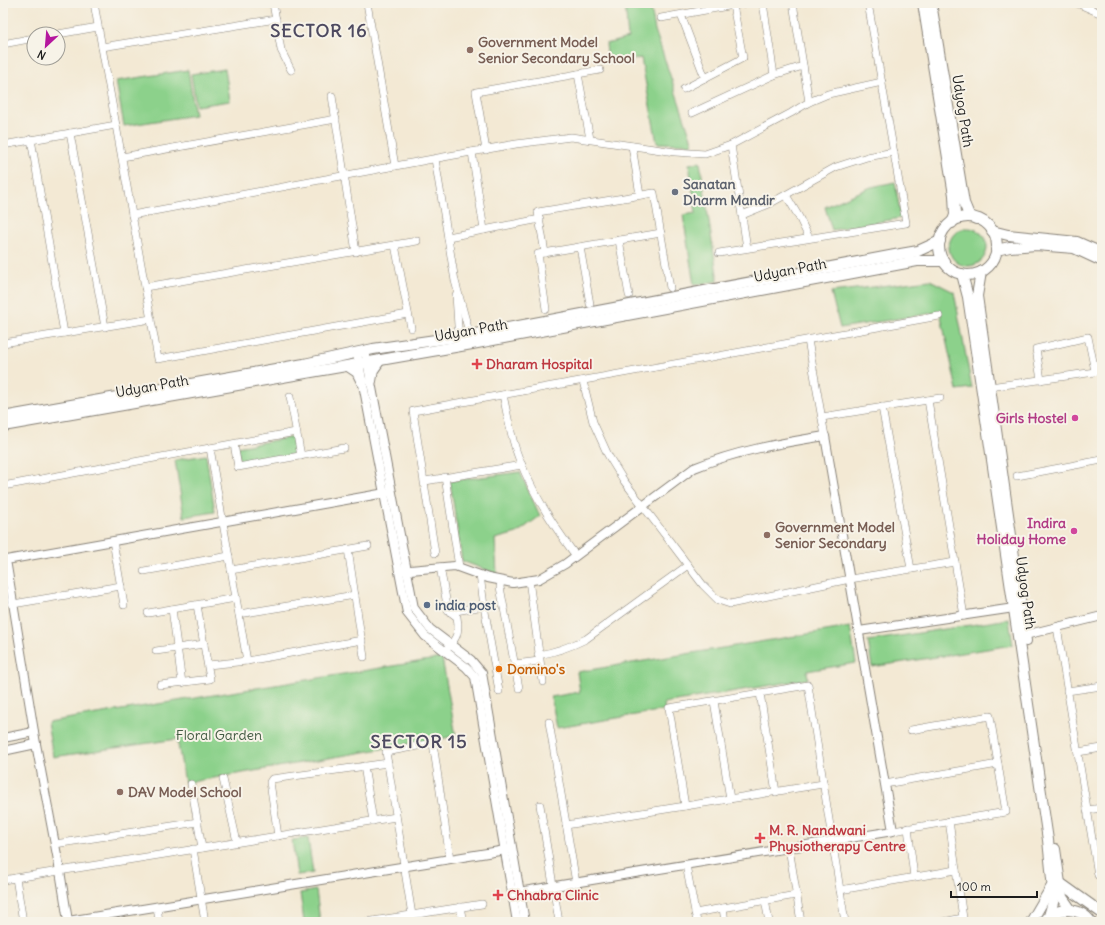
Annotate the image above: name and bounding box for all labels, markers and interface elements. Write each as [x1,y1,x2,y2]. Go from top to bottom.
district label: SECTOR 16 [270,19,368,42]
north arrow [26,26,66,66]
place label: Government Model Senior Secondary School [478,33,635,67]
marker: Government Model Senior Secondary School [465,45,475,55]
text: N [35,47,48,63]
street label: Udyog Path [948,73,978,149]
place label: Sanatan Dharm Mandir [683,175,775,209]
marker: Sanatan Dharm Mandir [670,187,680,197]
street label: Udyan Path [752,254,828,286]
street label: Udyan Path [433,315,509,345]
place label: Dharam Hospital [486,355,592,373]
marker: Dharam Hospital [471,358,483,370]
street label: Udyan Path [114,371,190,401]
place label: Girls Hostel [996,409,1067,427]
marker: Girls Hostel [1070,413,1080,423]
place label: Indira Holiday Home [977,514,1066,548]
place label: Government Model Senior Secondary [775,518,895,552]
marker: Indira Holiday Home [1069,526,1079,536]
marker: Government Model Senior Secondary [762,530,772,540]
street label: Udyog Path [1012,555,1040,631]
place label: india post [435,596,496,614]
marker: india post [422,600,432,610]
place label: Domino's [507,660,566,678]
marker: Domino's [494,664,504,674]
park label: Floral Garden [176,726,262,744]
district label: SECTOR 15 [370,730,468,753]
place label: DAV Model School [128,783,242,801]
marker: DAV Model School [115,787,125,797]
place label: M. R. Nandwani Physiotherapy Centre [769,821,906,855]
marker: M. R. Nandwani Physiotherapy Centre [754,832,766,844]
scale bar [951,873,1037,899]
text: 100 m [957,879,991,894]
place label: Chhabra Clinic [507,886,599,904]
marker: Chhabra Clinic [492,889,504,901]

